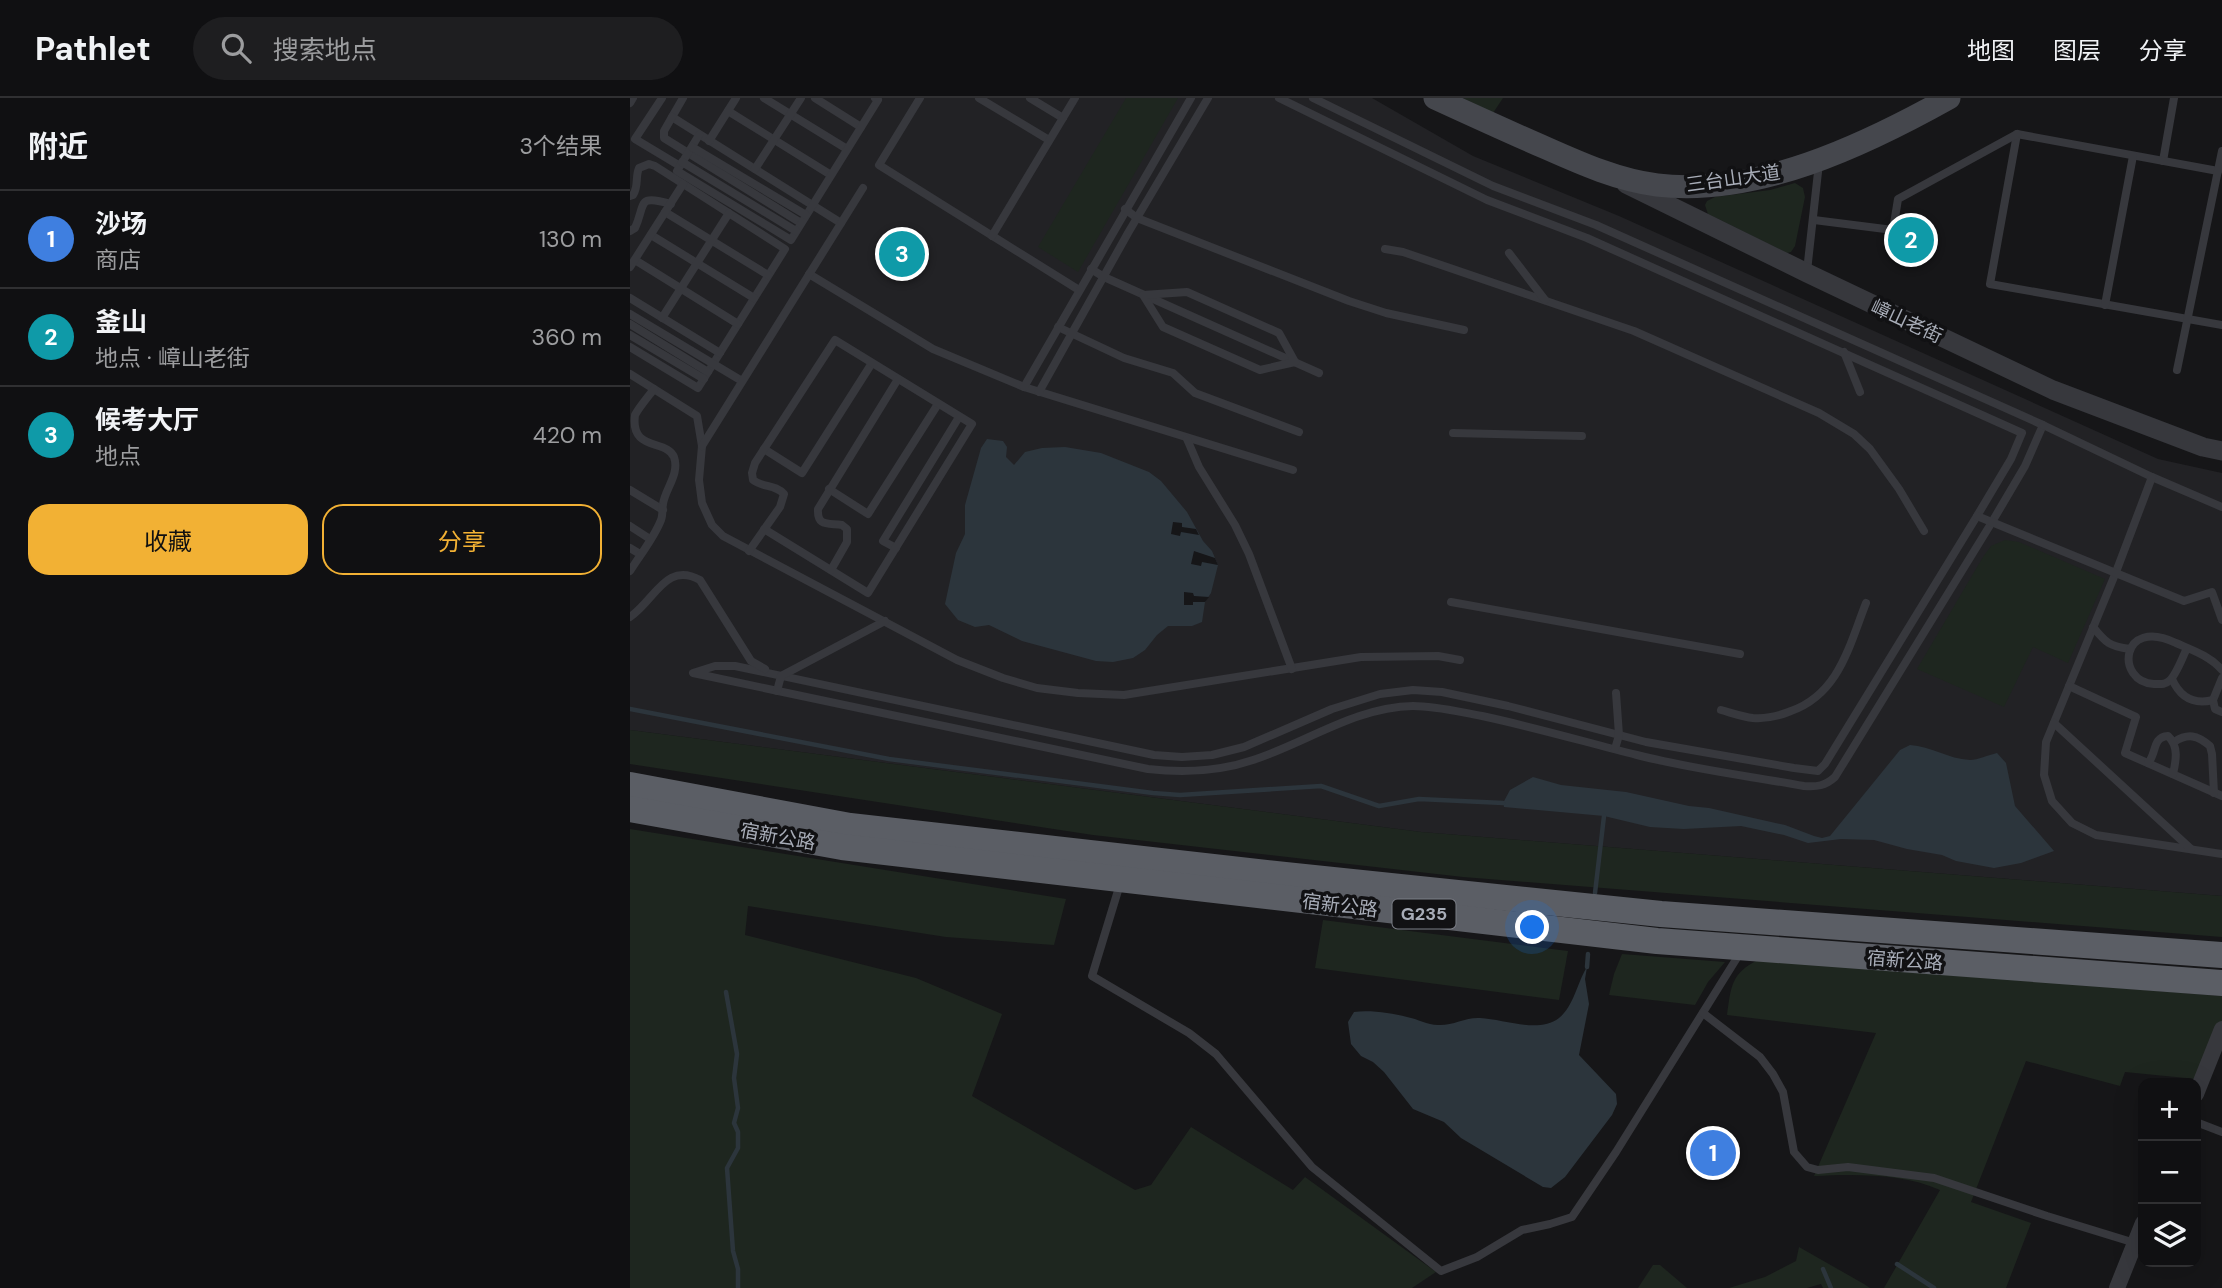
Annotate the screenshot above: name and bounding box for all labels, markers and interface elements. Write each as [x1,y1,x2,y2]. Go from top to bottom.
search box [193,17,683,80]
text: Pathlet [35,27,151,70]
icon: search [217,29,255,67]
text: 搜索地点 [273,33,377,67]
text: 地图 [1967,35,2015,66]
text: 图层 [2053,35,2101,66]
text: 分享 [2139,35,2187,66]
text: 附近 [28,127,88,166]
text: 3个结果 [519,131,602,161]
street label: 三台山大道 [1684,160,1782,197]
text: 沙场 [95,207,147,241]
pin: 2 [1888,214,1934,266]
text: 1 [47,224,55,254]
text: 130 m [539,224,602,254]
pin: 3 [879,228,925,280]
text: 商店 [95,245,141,275]
street label: 嶂山老街 [1867,294,1947,349]
text: 釜山 [95,305,147,339]
text: 2 [44,322,58,352]
text: 360 m [532,322,602,352]
text: 地点 · 嶂山老街 [95,343,250,373]
text: 候考大厅 [95,403,199,437]
text: 3 [44,420,58,450]
text: 420 m [533,420,602,450]
text: 地点 [95,441,141,471]
button: 收藏 [28,504,308,575]
button: 分享 [322,504,602,575]
street label: 宿新公路 [738,818,818,855]
street label: 宿新公路 [1301,888,1379,923]
road number: G235 [1392,900,1456,928]
your location [1515,910,1549,944]
street label: 宿新公路 [1866,945,1944,976]
map controls [2138,1078,2201,1267]
button: + [2138,1078,2201,1141]
pin: 1 [1690,1127,1736,1179]
button: − [2138,1141,2201,1204]
button: layers [2138,1204,2201,1267]

